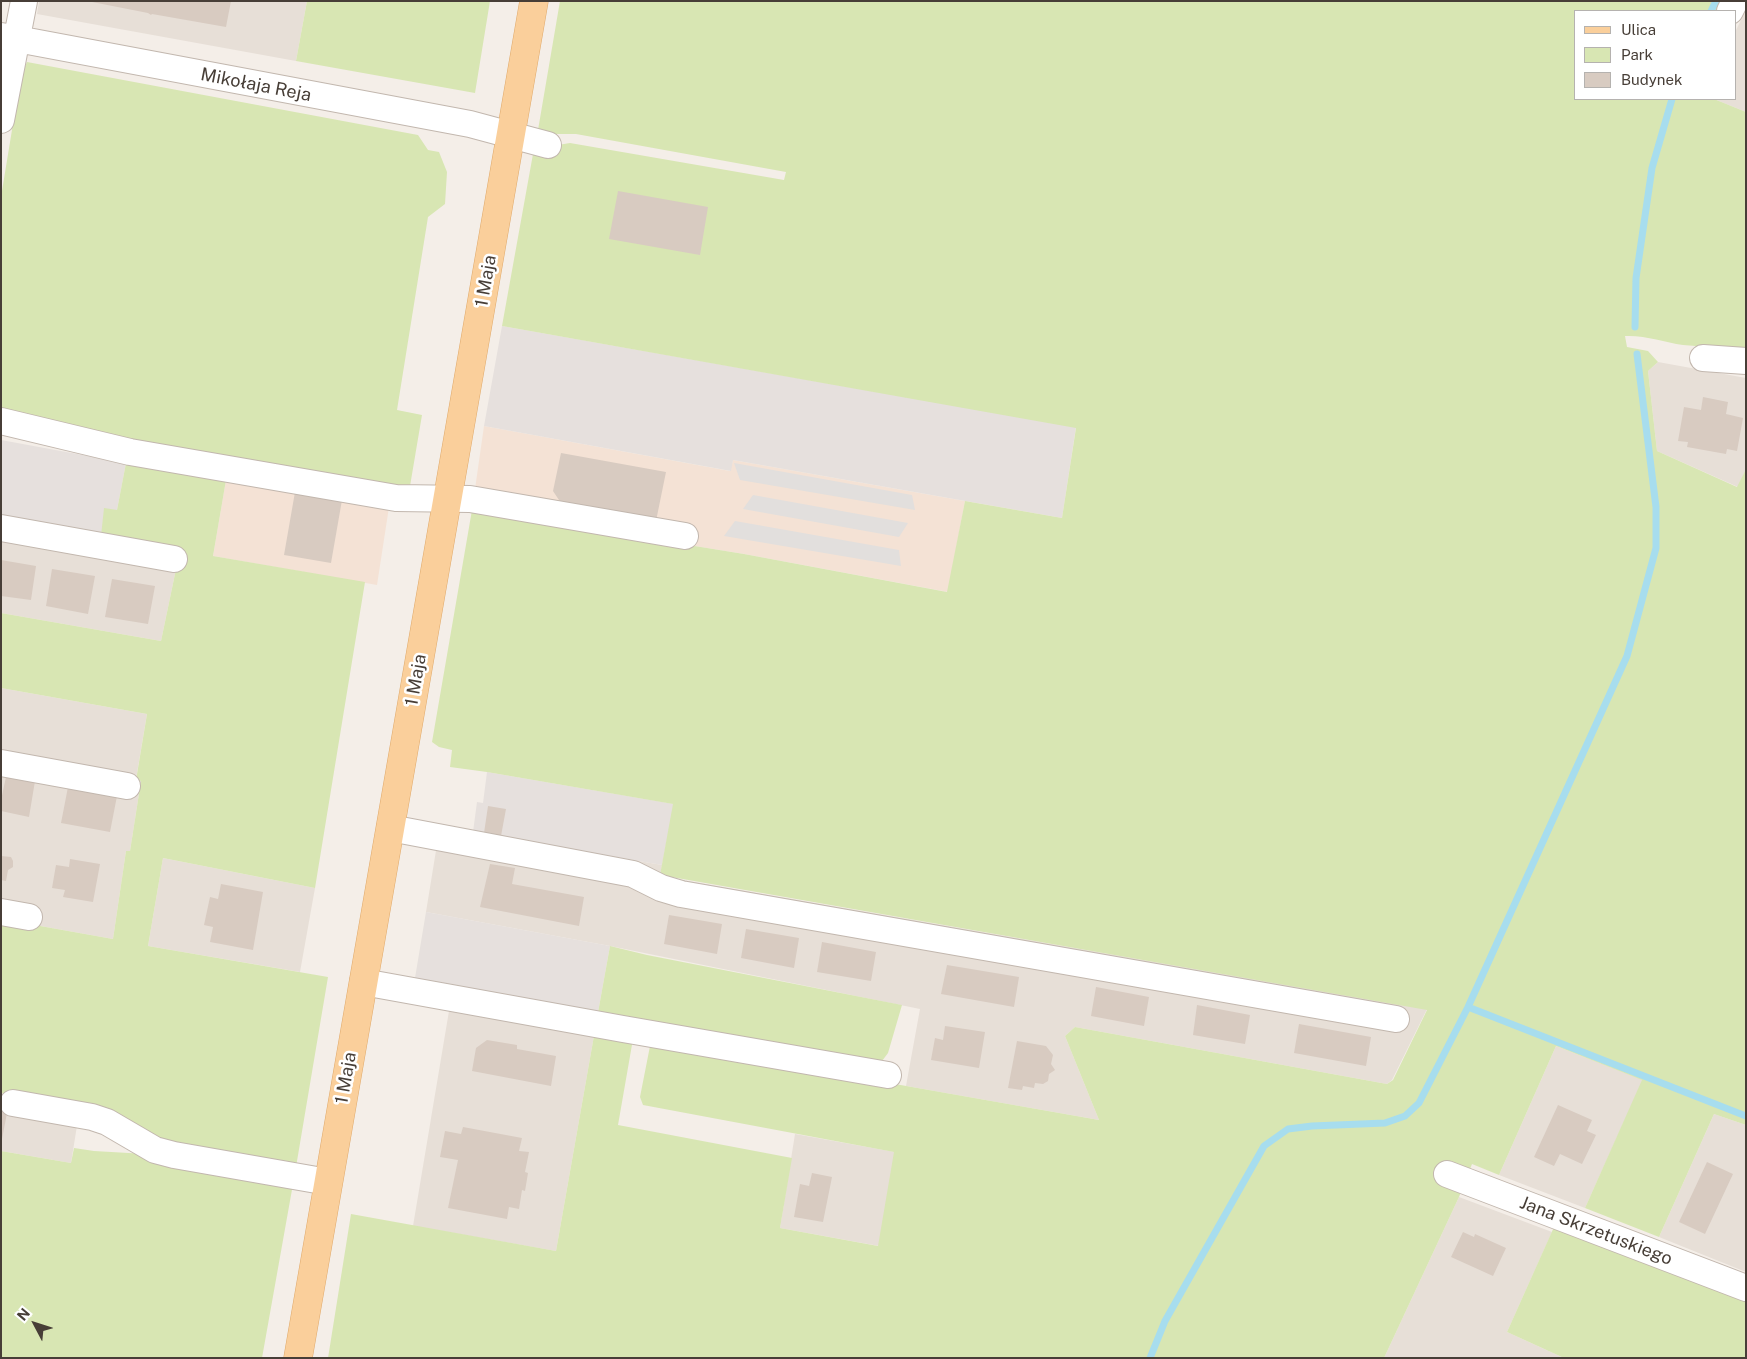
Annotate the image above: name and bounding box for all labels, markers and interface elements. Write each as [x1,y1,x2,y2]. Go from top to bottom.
legend [1574,10,1737,100]
text: Ulica [1621,21,1656,38]
text: Park [1621,46,1653,63]
street label: Mikołaja Reja [199,64,313,106]
text: Budynek [1621,71,1682,88]
street label: 1 Maja [471,253,501,309]
street label: 1 Maja [401,652,431,708]
street label: 1 Maja [331,1050,361,1106]
street label: Jana Skrzetuskiego [1517,1192,1675,1270]
north arrow [10,1299,60,1349]
text: N [14,1305,33,1324]

